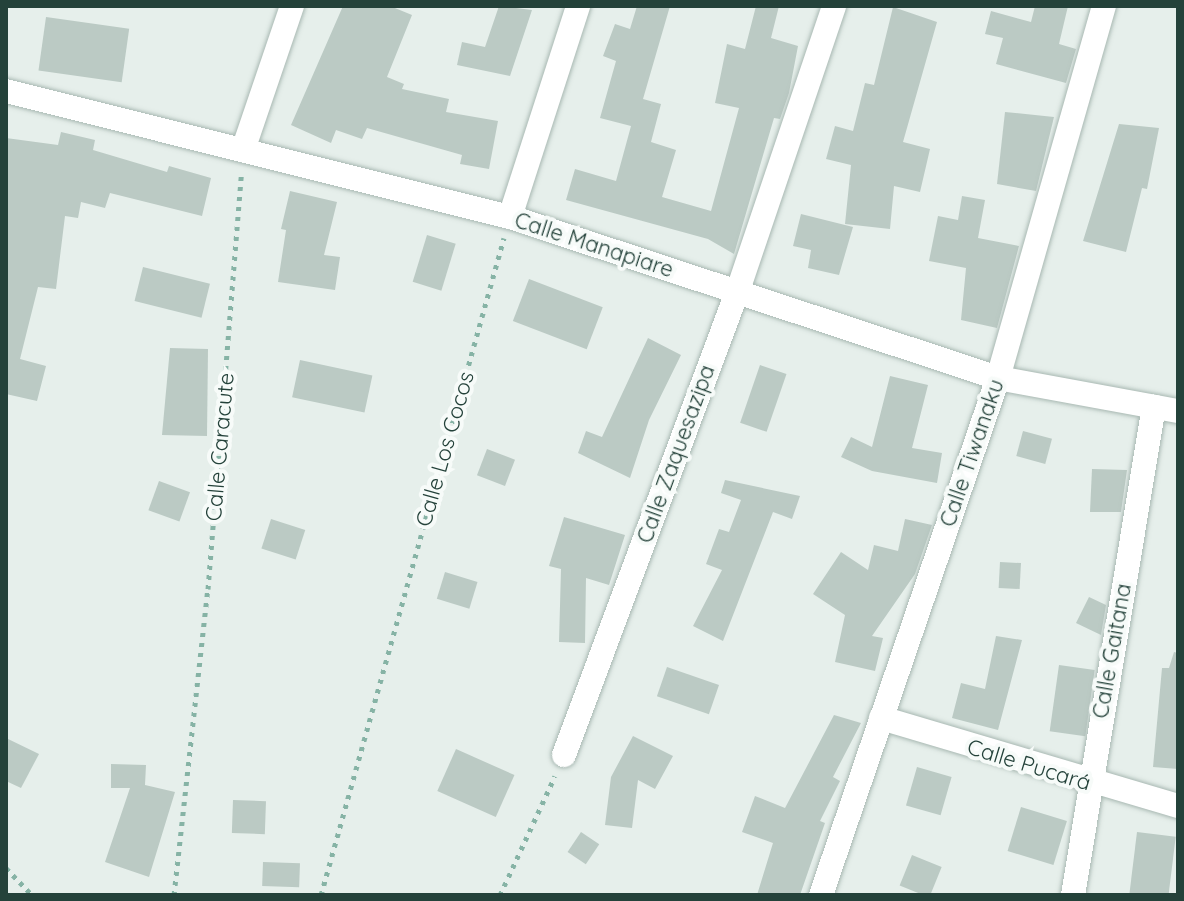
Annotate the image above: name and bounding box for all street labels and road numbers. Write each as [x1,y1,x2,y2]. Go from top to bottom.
street label: Calle Manapiare [511,207,677,283]
street label: Calle Zaquesazipa [632,361,720,547]
street label: Calle Los Cocos [410,368,480,530]
street label: Calle Caracute [200,372,240,522]
street label: Calle Tiwanaku [934,376,1010,530]
street label: Calle Gaitana [1087,581,1137,721]
street label: Calle Pucará [964,734,1094,796]

